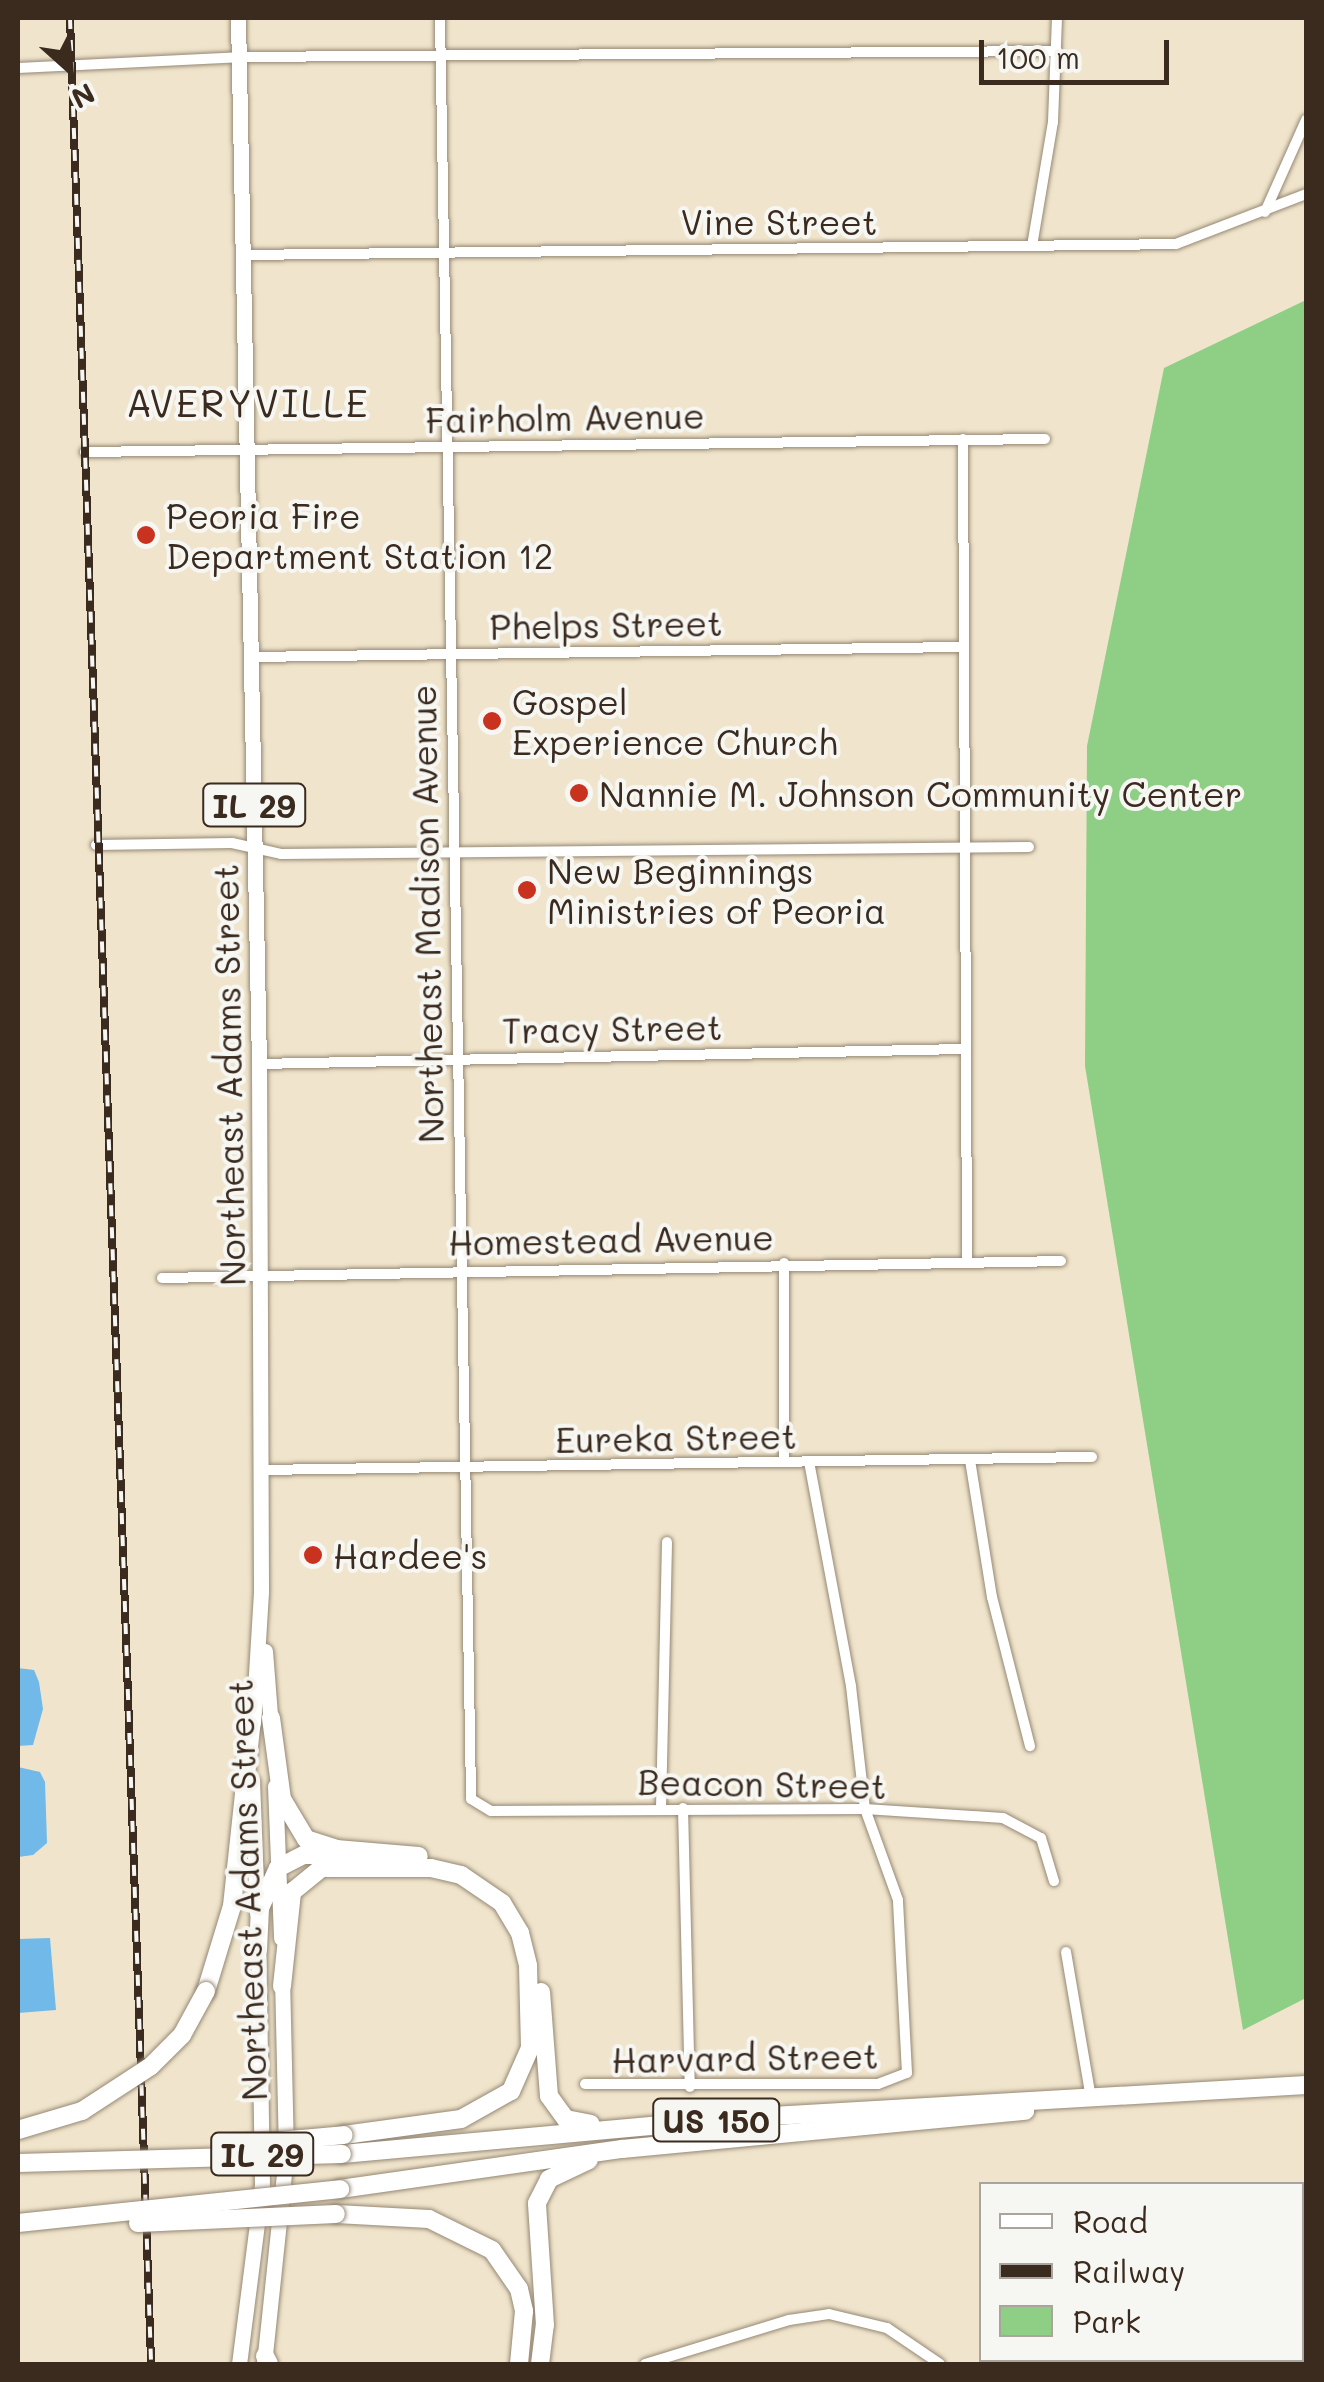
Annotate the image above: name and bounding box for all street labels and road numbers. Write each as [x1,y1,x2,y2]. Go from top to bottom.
street label: Vine Street [681,200,877,242]
street label: Fairholm Avenue [425,394,705,440]
street label: Phelps Street [489,601,723,647]
street label: Northeast Madison Avenue [401,684,451,1144]
road number: IL 29 [202,778,306,832]
street label: Northeast Adams Street [203,864,253,1286]
street label: Tracy Street [501,1005,723,1051]
street label: Homestead Avenue [448,1215,774,1263]
street label: Eureka Street [555,1414,797,1460]
street label: Northeast Adams Street [218,1678,274,2102]
street label: Beacon Street [637,1760,887,1806]
street label: Harvard Street [611,2034,879,2080]
road number: US 150 [651,2093,781,2147]
road number: IL 29 [210,2127,314,2181]

